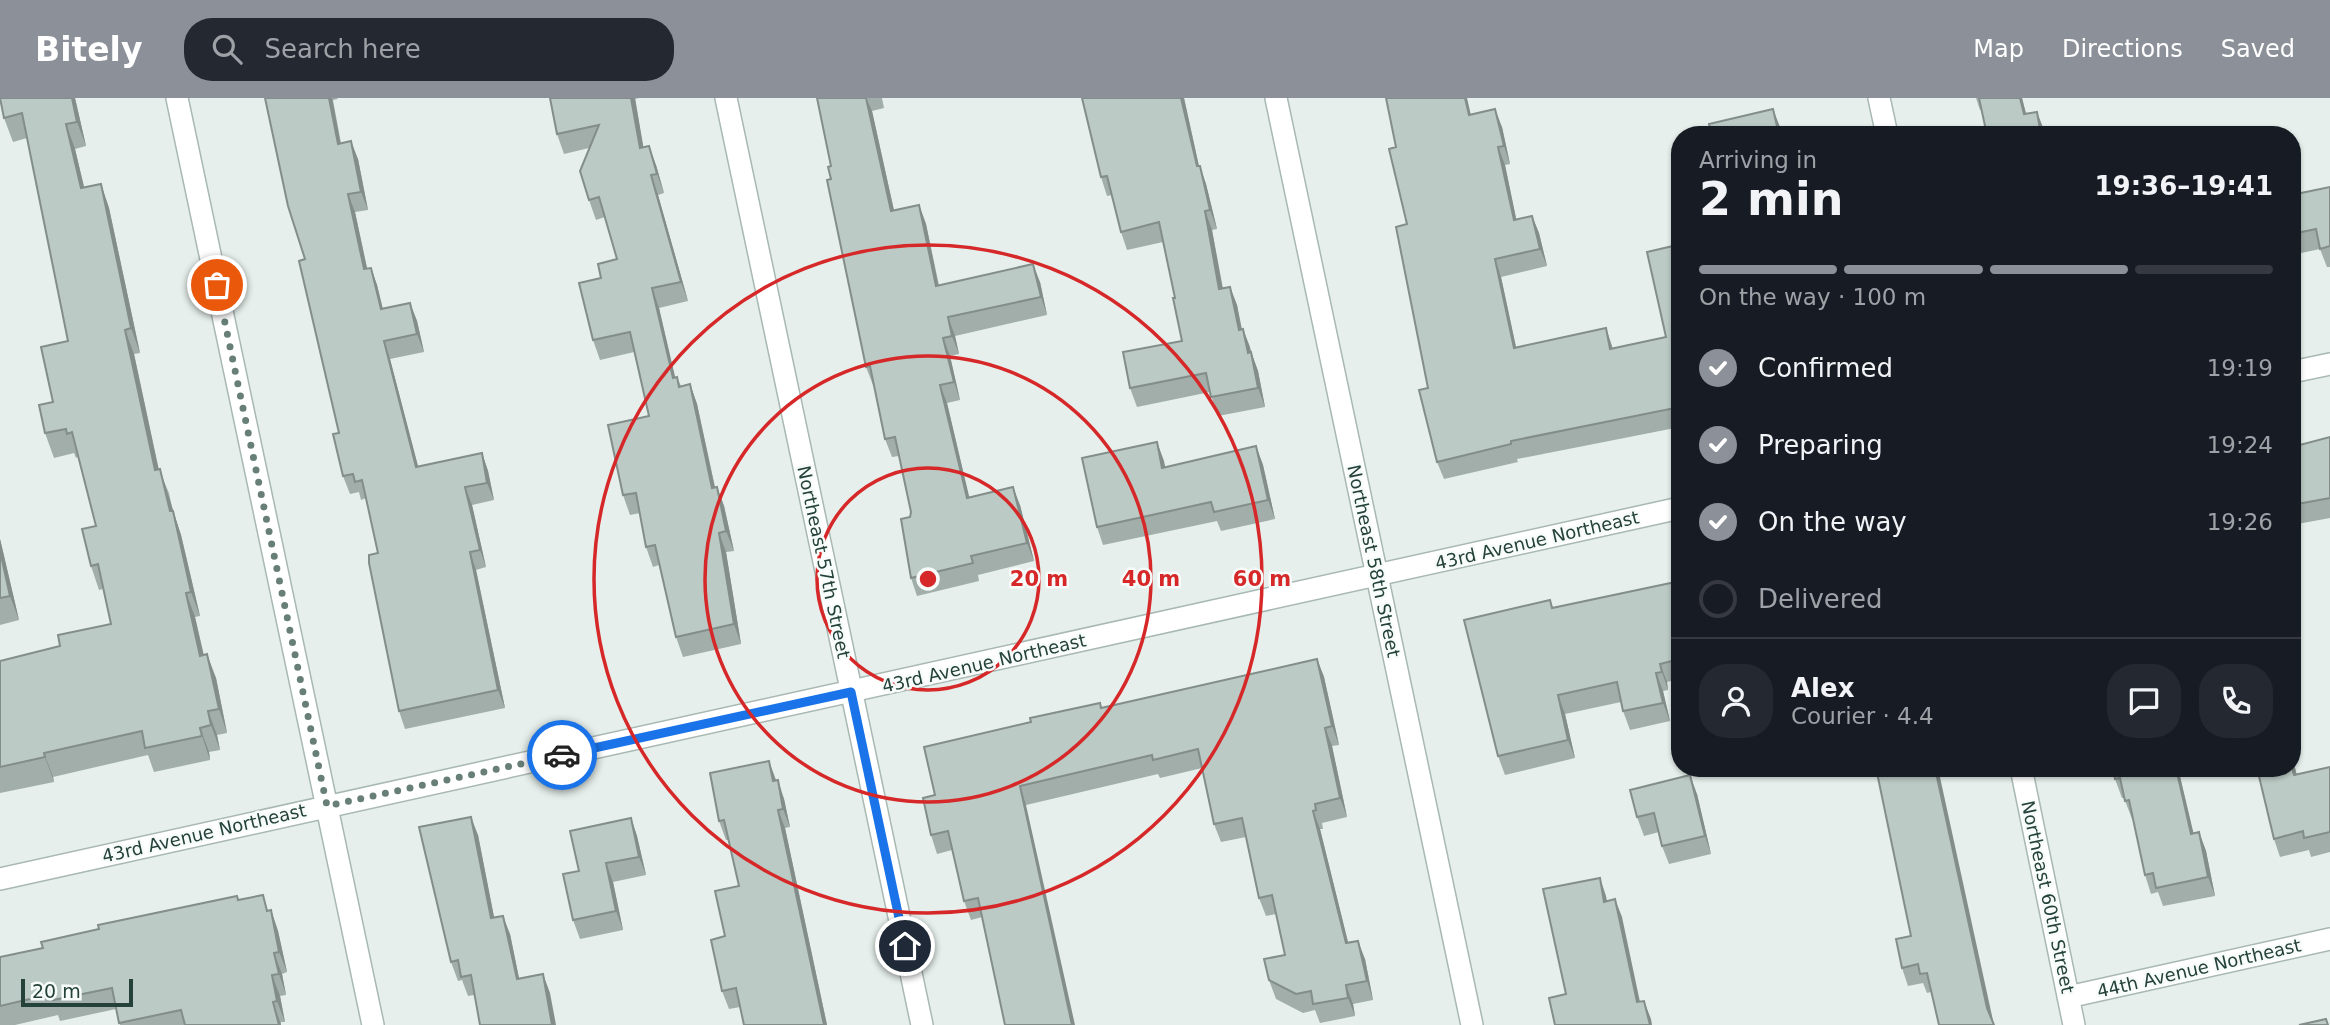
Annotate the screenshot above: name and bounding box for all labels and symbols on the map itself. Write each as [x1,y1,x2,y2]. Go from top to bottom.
pin [187,255,247,315]
street label: Northeast 58th Street [1343,463,1405,659]
street label: Northeast 57th Street [793,464,855,660]
street label: 43rd Avenue Northeast [1433,506,1641,574]
centre of rings [916,567,940,591]
text: 20 m [1010,567,1068,591]
text: 40 m [1122,567,1180,591]
text: 60 m [1233,567,1291,591]
street label: 43rd Avenue Northeast [880,629,1088,697]
courier [527,720,597,790]
street label: 43rd Avenue Northeast [100,799,308,867]
street label: Northeast 60th Street [2017,799,2079,995]
pin [875,916,935,976]
street label: 44th Avenue Northeast [2095,934,2303,1002]
scale bar [21,976,133,1008]

